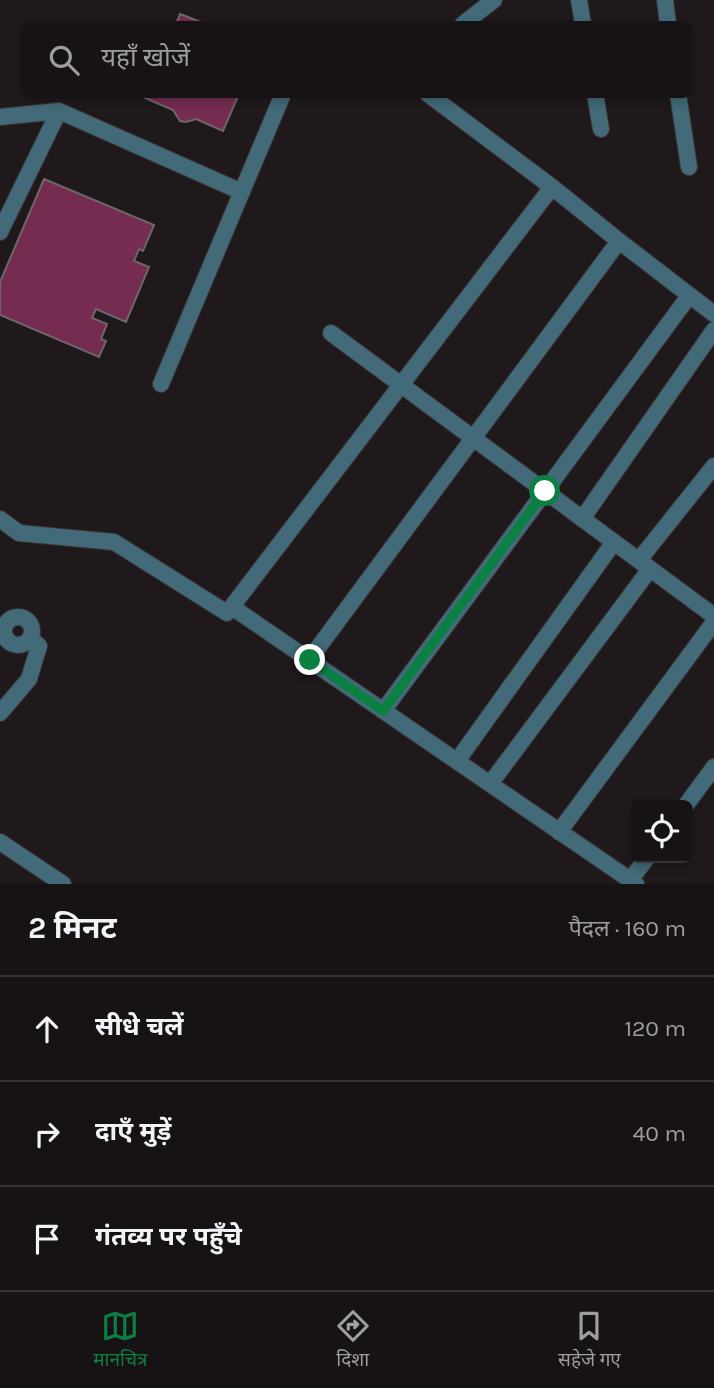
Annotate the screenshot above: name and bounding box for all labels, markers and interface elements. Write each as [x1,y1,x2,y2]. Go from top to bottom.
search box [21,21,693,98]
icon: search [45,41,83,79]
text: यहाँ खोजें [101,42,190,73]
route start [529,475,560,506]
route end [294,644,325,675]
map controls [630,800,693,863]
button: locate [630,800,693,863]
text: 2 मिनट [28,910,117,946]
text: पैदल · 160 m [569,915,686,942]
icon: ahead [28,1010,66,1048]
text: सीधे चलें [95,1011,184,1042]
text: 120 m [624,1015,686,1042]
icon: right [28,1115,66,1153]
text: दाएँ मुड़ें [95,1116,171,1147]
text: 40 m [633,1120,686,1147]
icon: arrive [28,1220,66,1258]
text: गंतव्य पर पहुँचे [95,1221,242,1252]
tab: मानचित्र [93,1307,147,1374]
tab: दिशा [334,1307,372,1374]
tab: सहेजे गए [558,1307,621,1374]

